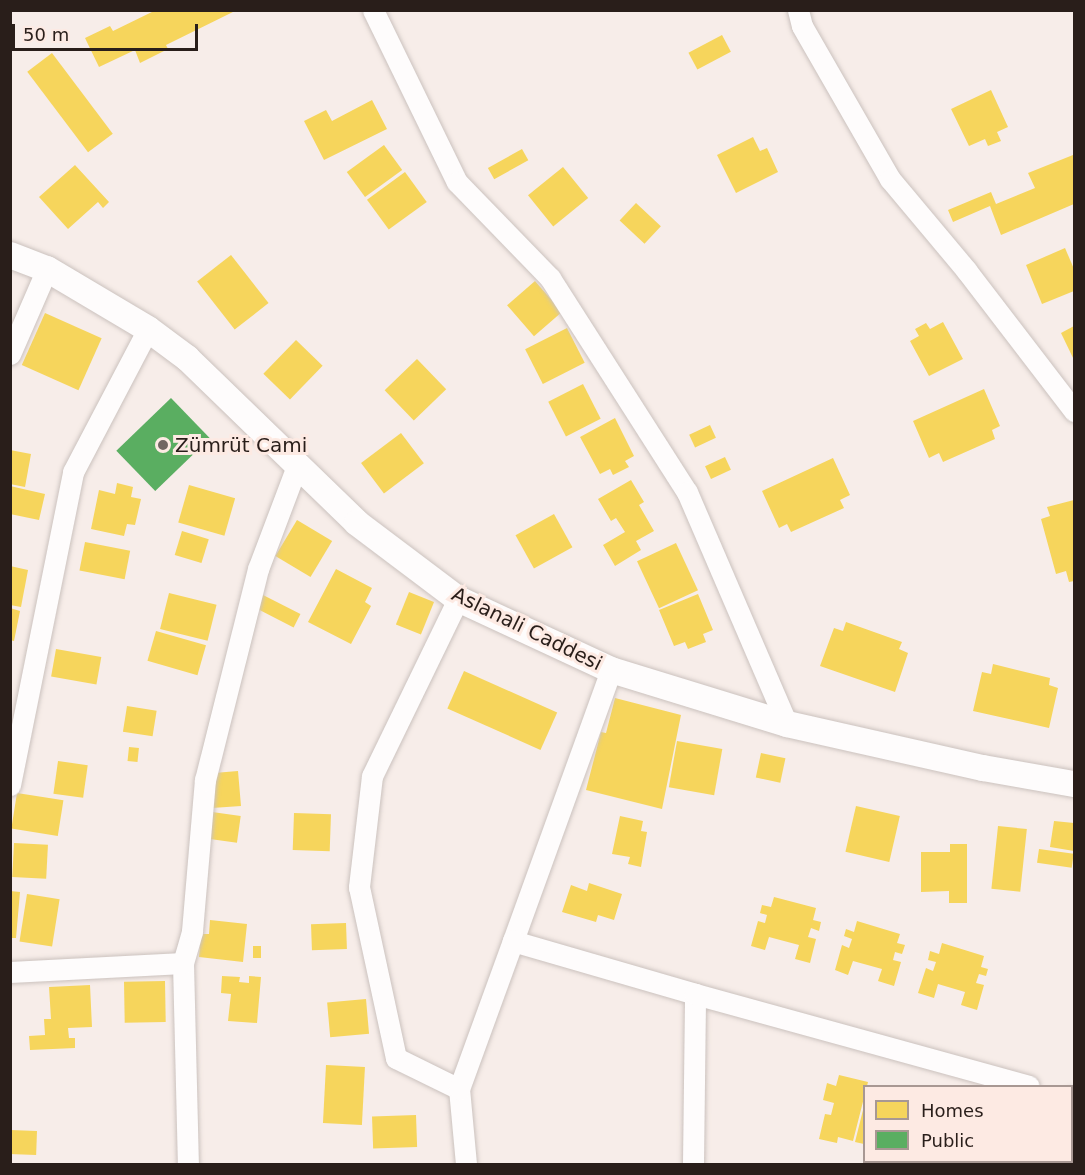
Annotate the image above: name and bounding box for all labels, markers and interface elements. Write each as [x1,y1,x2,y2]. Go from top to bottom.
scale bar [15,12,201,50]
text: 50 m [23,24,69,45]
place label: Zümrüt Cami [175,433,307,457]
marker: Zümrüt Cami [156,438,170,452]
street label: Aslanali Caddesi [448,582,606,676]
legend [863,1085,1073,1163]
text: Homes [921,1100,984,1121]
text: Public [921,1130,974,1151]

